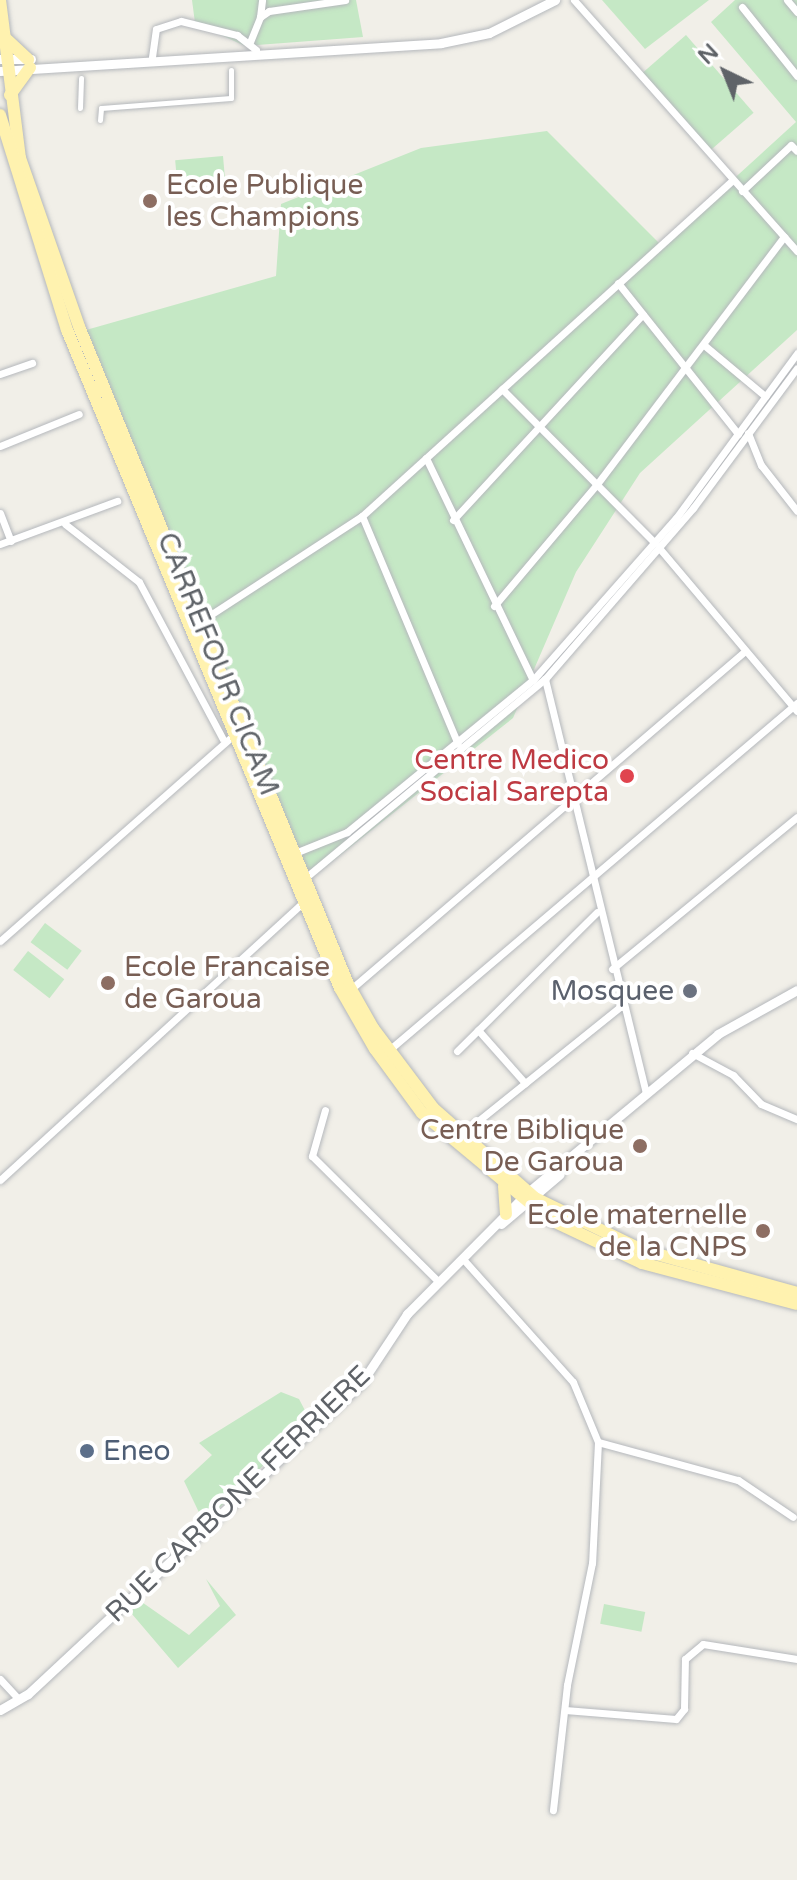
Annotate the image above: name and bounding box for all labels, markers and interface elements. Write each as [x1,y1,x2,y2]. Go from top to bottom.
north arrow [685,32,765,112]
text: N [693,39,724,70]
place label: Ecole Publique les Champions [166,168,363,234]
marker: Ecole Publique les Champions [141,192,159,210]
street label: CARREFOUR CICAM [150,528,286,800]
place label: Centre Medico Social Sarepta [414,743,609,809]
marker: Centre Medico Social Sarepta [616,765,638,787]
place label: Ecole Francaise de Garoua [124,950,330,1016]
marker: Ecole Francaise de Garoua [99,974,117,992]
place label: Mosquee [550,974,674,1008]
marker: Mosquee [681,982,699,1000]
place label: Centre Biblique De Garoua [420,1113,624,1179]
marker: Centre Biblique De Garoua [631,1137,649,1155]
place label: Ecole maternelle de la CNPS [527,1198,747,1264]
marker: Ecole maternelle de la CNPS [754,1222,772,1240]
street label: RUE CARBONE FERRIERE [99,1359,377,1629]
place label: Eneo [103,1434,171,1468]
marker: Eneo [78,1442,96,1460]

